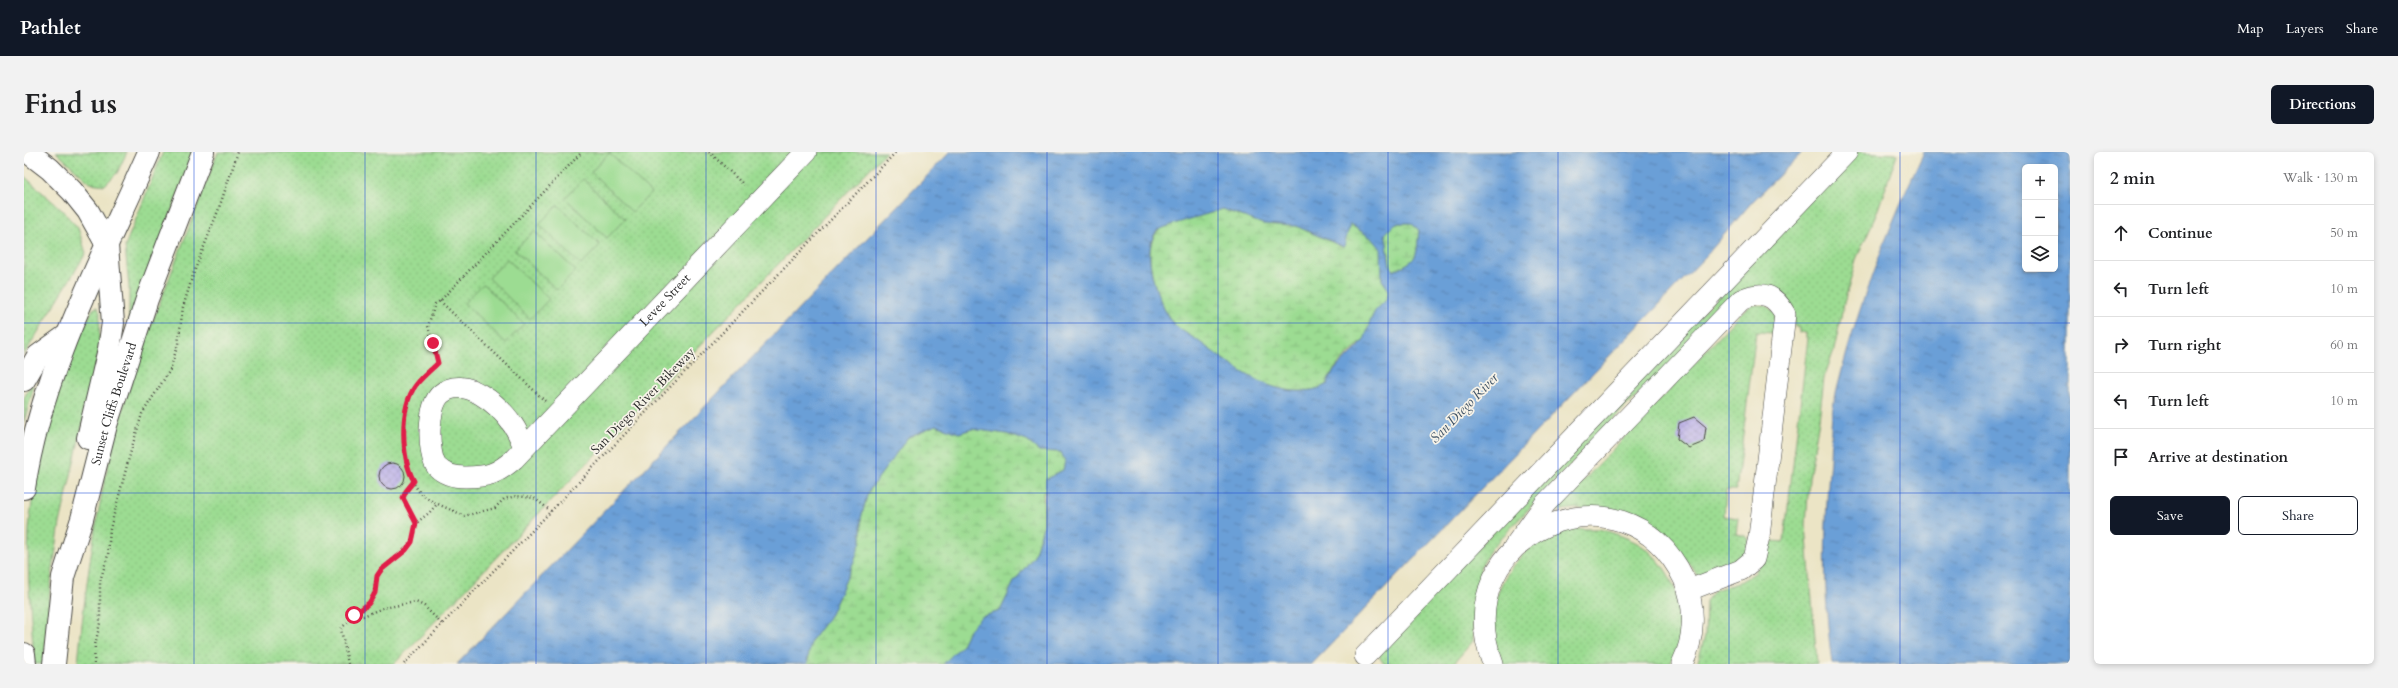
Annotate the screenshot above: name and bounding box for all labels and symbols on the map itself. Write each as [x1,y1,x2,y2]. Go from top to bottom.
street label: Levee Street [635,270,695,331]
route end [424,334,442,352]
street label: Sunset Cliffs Boulevard [87,340,141,467]
street label: San Diego River Bikeway [587,343,699,459]
water label: San Diego River [1426,368,1503,447]
route start [345,606,363,624]

